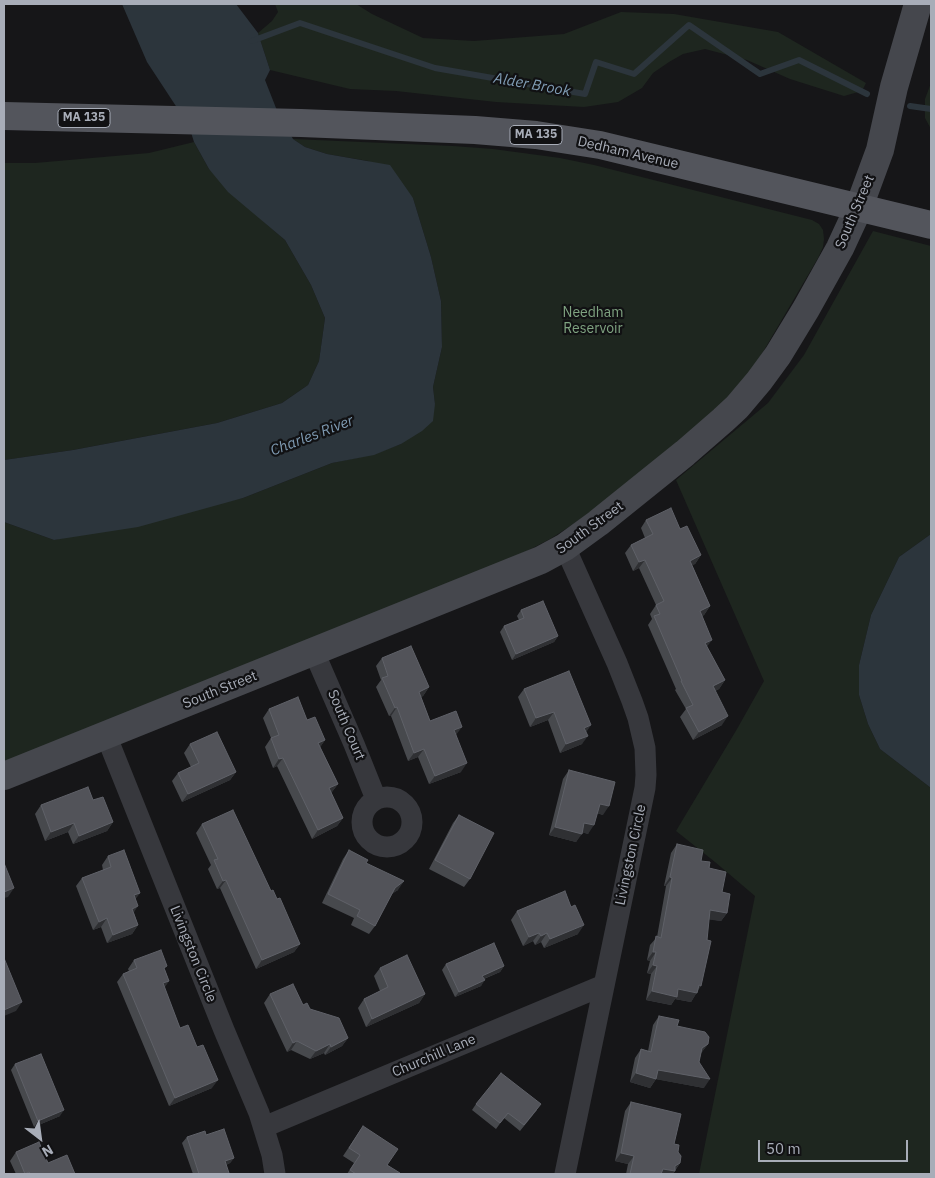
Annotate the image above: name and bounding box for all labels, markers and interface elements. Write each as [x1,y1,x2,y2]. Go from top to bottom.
water label: Alder Brook [492,69,572,101]
road number: MA 135 [58,109,110,128]
road number: MA 135 [510,126,562,144]
street label: Dedham Avenue [576,133,680,173]
street label: South Street [832,173,878,251]
park label: Needham Reservoir [562,305,624,338]
water label: Charles River [268,412,356,460]
street label: South Street [553,498,627,558]
street label: South Street [180,668,260,712]
street label: South Court [324,687,368,763]
street label: Livingston Circle [612,803,650,907]
street label: Livingston Circle [166,903,220,1005]
street label: Churchill Lane [390,1031,478,1081]
north arrow [15,1113,65,1163]
scale bar [760,1130,910,1162]
text: 50 m [766,1139,801,1158]
text: N [39,1141,56,1161]

